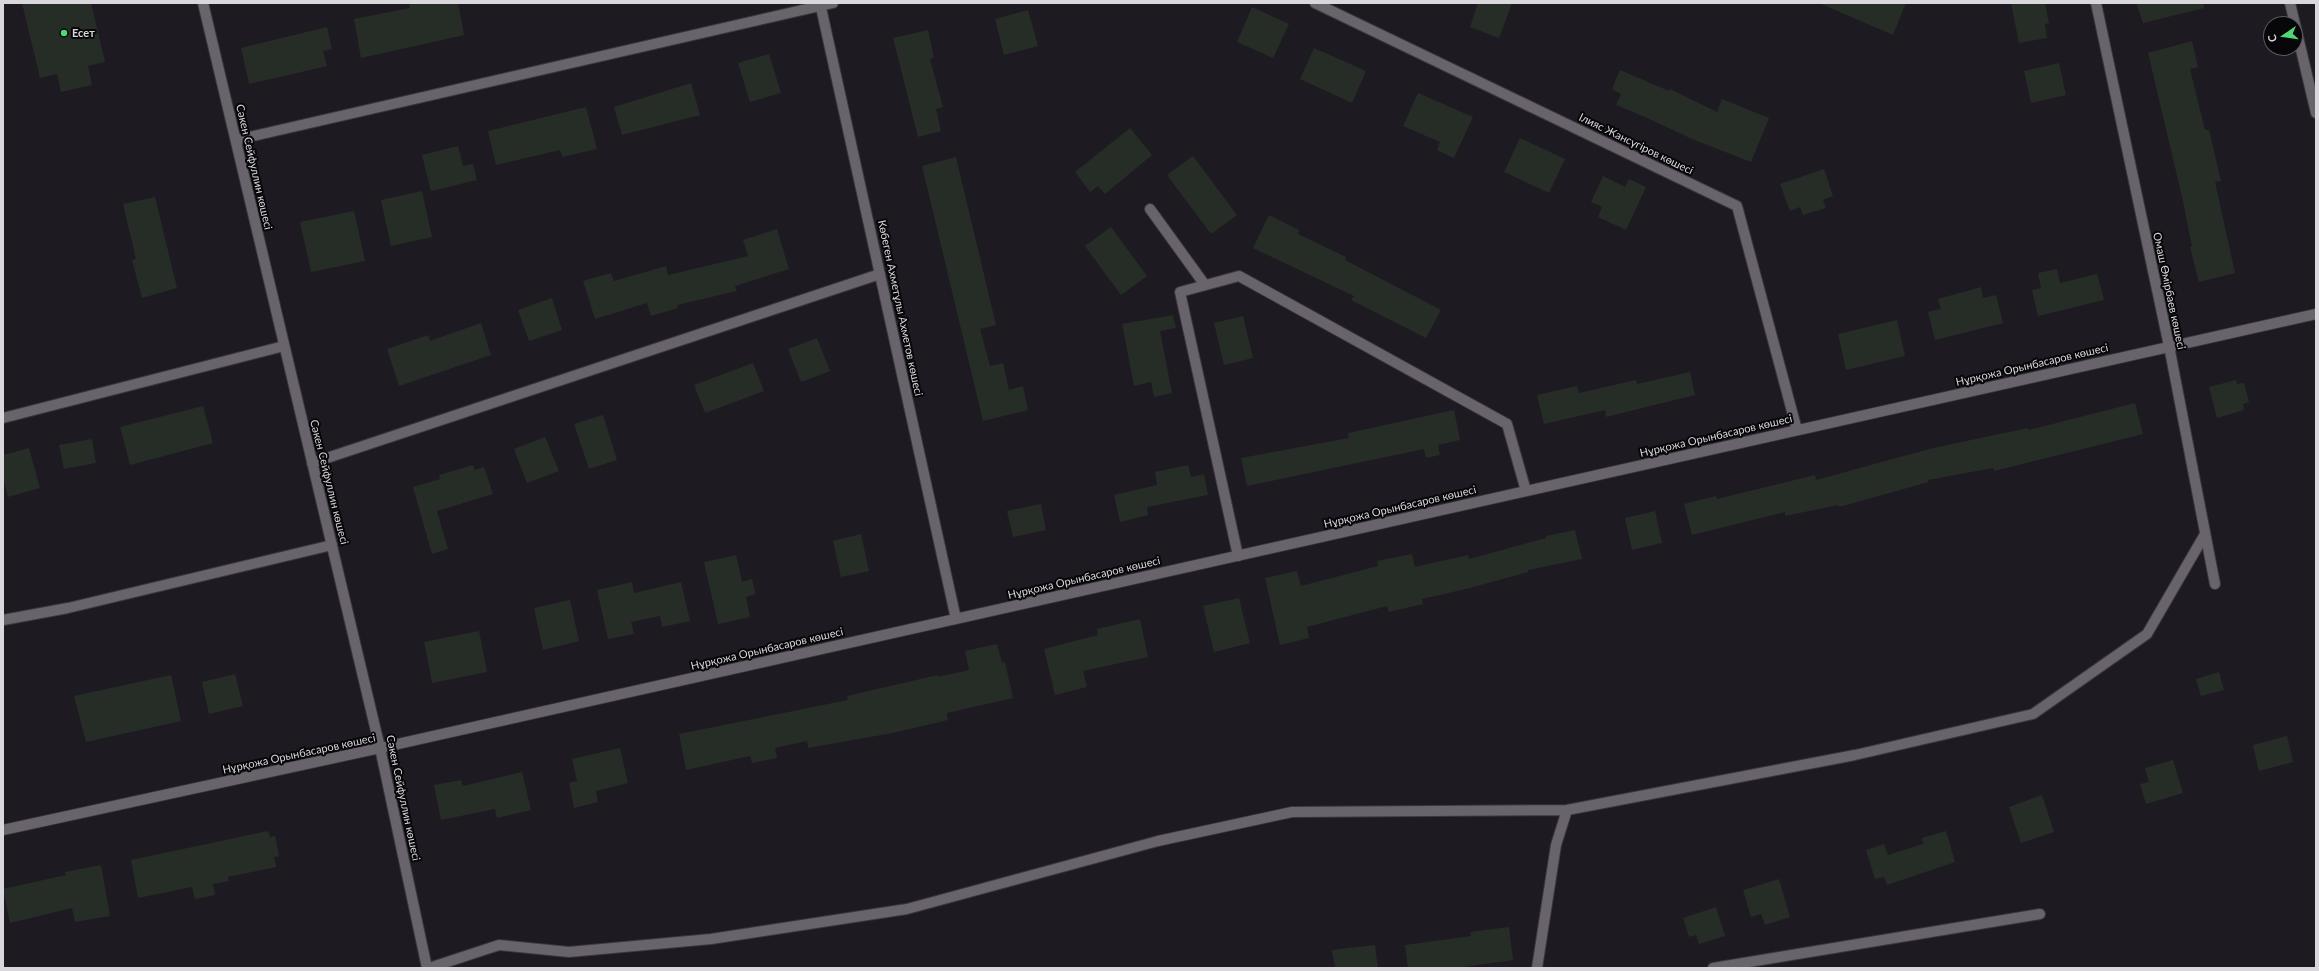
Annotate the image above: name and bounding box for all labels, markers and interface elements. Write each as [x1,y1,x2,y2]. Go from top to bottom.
north arrow [2263,16,2303,56]
place label: Есет [72,26,95,40]
marker: Есет [59,28,69,38]
text: С [2265,34,2279,44]
street label: Сәкен Сейфуллин көшесі [233,103,275,231]
street label: Ілияс Жансүгіров көшесі [1577,111,1695,177]
street label: Көбеген Ахметұлы Ахметов көшесі [875,219,925,397]
street label: Омаш Өмірбаев көшесі [2150,231,2188,351]
street label: Нұрқожа Орынбасаров көшесі [1955,341,2109,389]
street label: Нұрқожа Орынбасаров көшесі [1639,412,1793,460]
street label: Сәкен Сейфуллин көшесі [307,418,351,546]
street label: Нұрқожа Орынбасаров көшесі [1323,483,1477,531]
street label: Нұрқожа Орынбасаров көшесі [1007,554,1161,602]
street label: Нұрқожа Орынбасаров көшесі [690,625,844,673]
street label: Нұрқожа Орынбасаров көшесі [221,731,377,777]
street label: Сәкен Сейфуллин көшесі [383,734,423,862]

